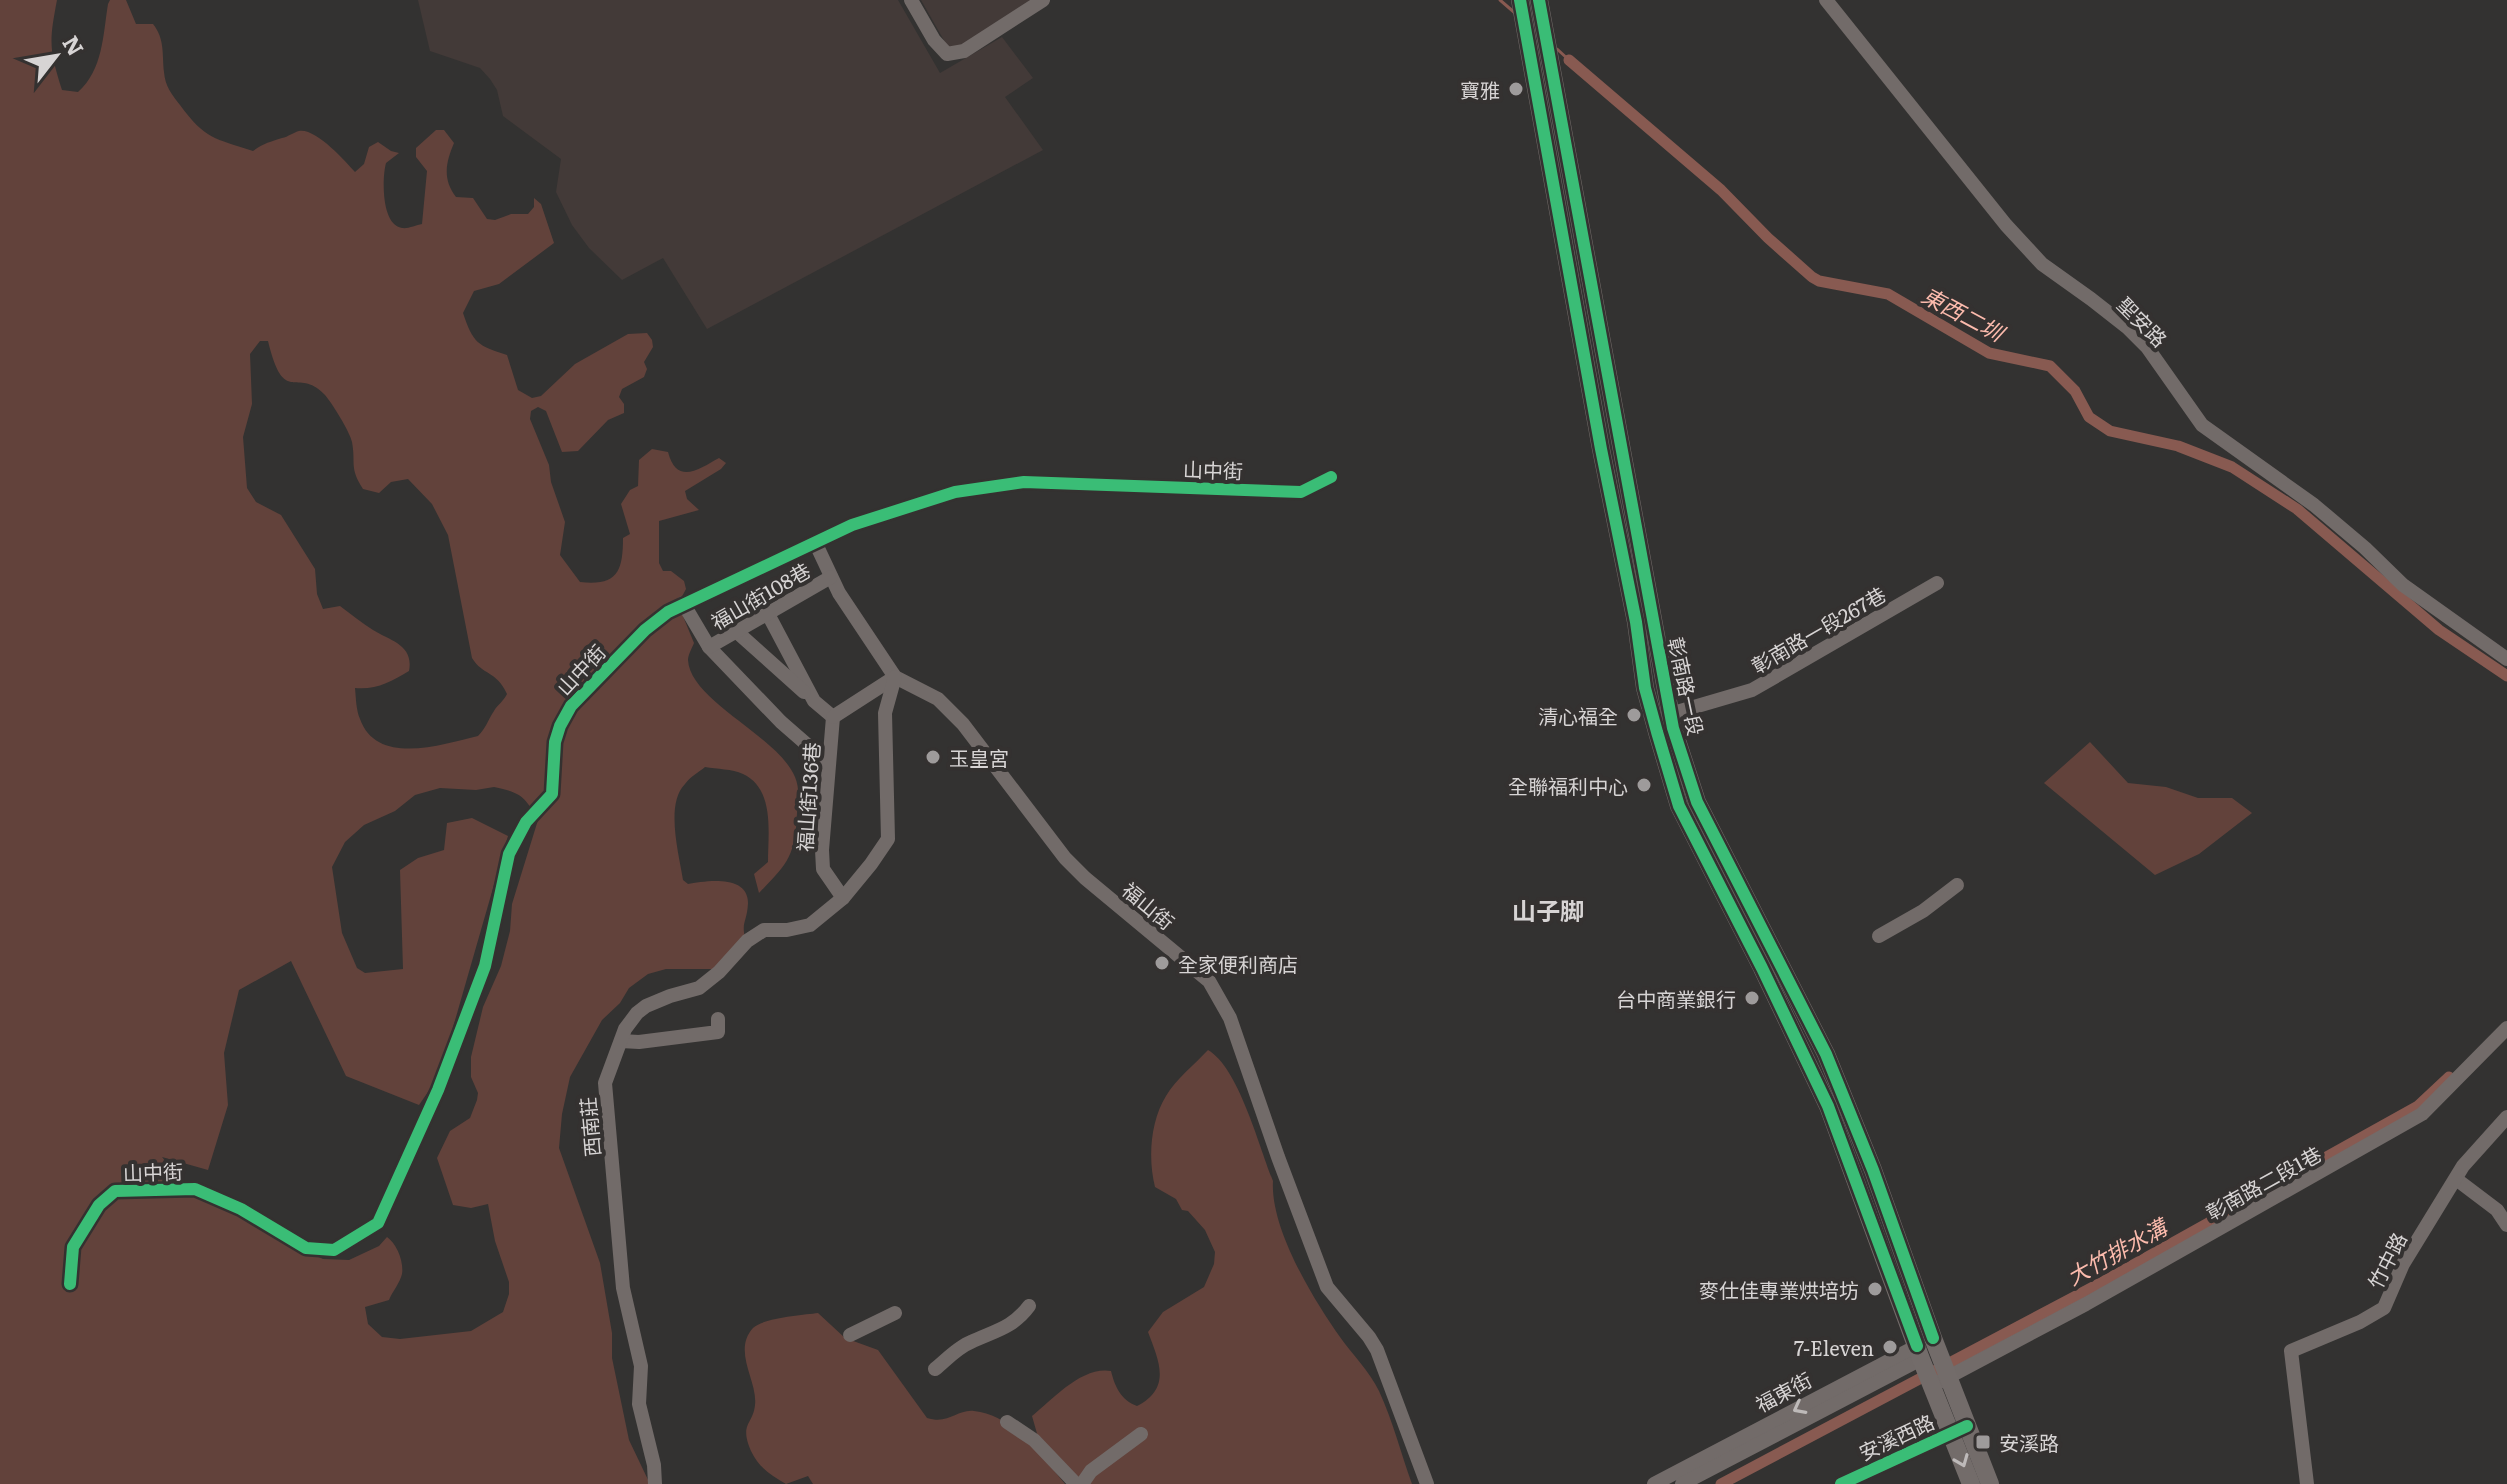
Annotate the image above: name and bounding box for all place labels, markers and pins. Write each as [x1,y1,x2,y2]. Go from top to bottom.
place label: 寶雅 [1460,74,1500,104]
marker: 寶雅 [1507,80,1525,98]
place label: 清心福全 [1538,700,1618,730]
marker: 清心福全 [1625,706,1643,724]
place label: 玉皇宮 [949,742,1009,772]
marker: 玉皇宮 [924,748,942,766]
place label: 全聯福利中心 [1508,770,1628,800]
marker: 全聯福利中心 [1635,776,1653,794]
place label: 全家便利商店 [1178,948,1298,978]
marker: 全家便利商店 [1153,954,1171,972]
place label: 台中商業銀行 [1616,983,1736,1013]
marker: 台中商業銀行 [1743,989,1761,1007]
place label: 麥仕佳專業烘培坊 [1699,1274,1859,1304]
marker: 麥仕佳專業烘培坊 [1866,1280,1884,1298]
place label: 7-Eleven [1794,1332,1874,1362]
marker: 7-Eleven [1881,1338,1899,1356]
place label: 安溪路 [1999,1427,2059,1457]
marker: 安溪路 [1974,1433,1992,1451]

